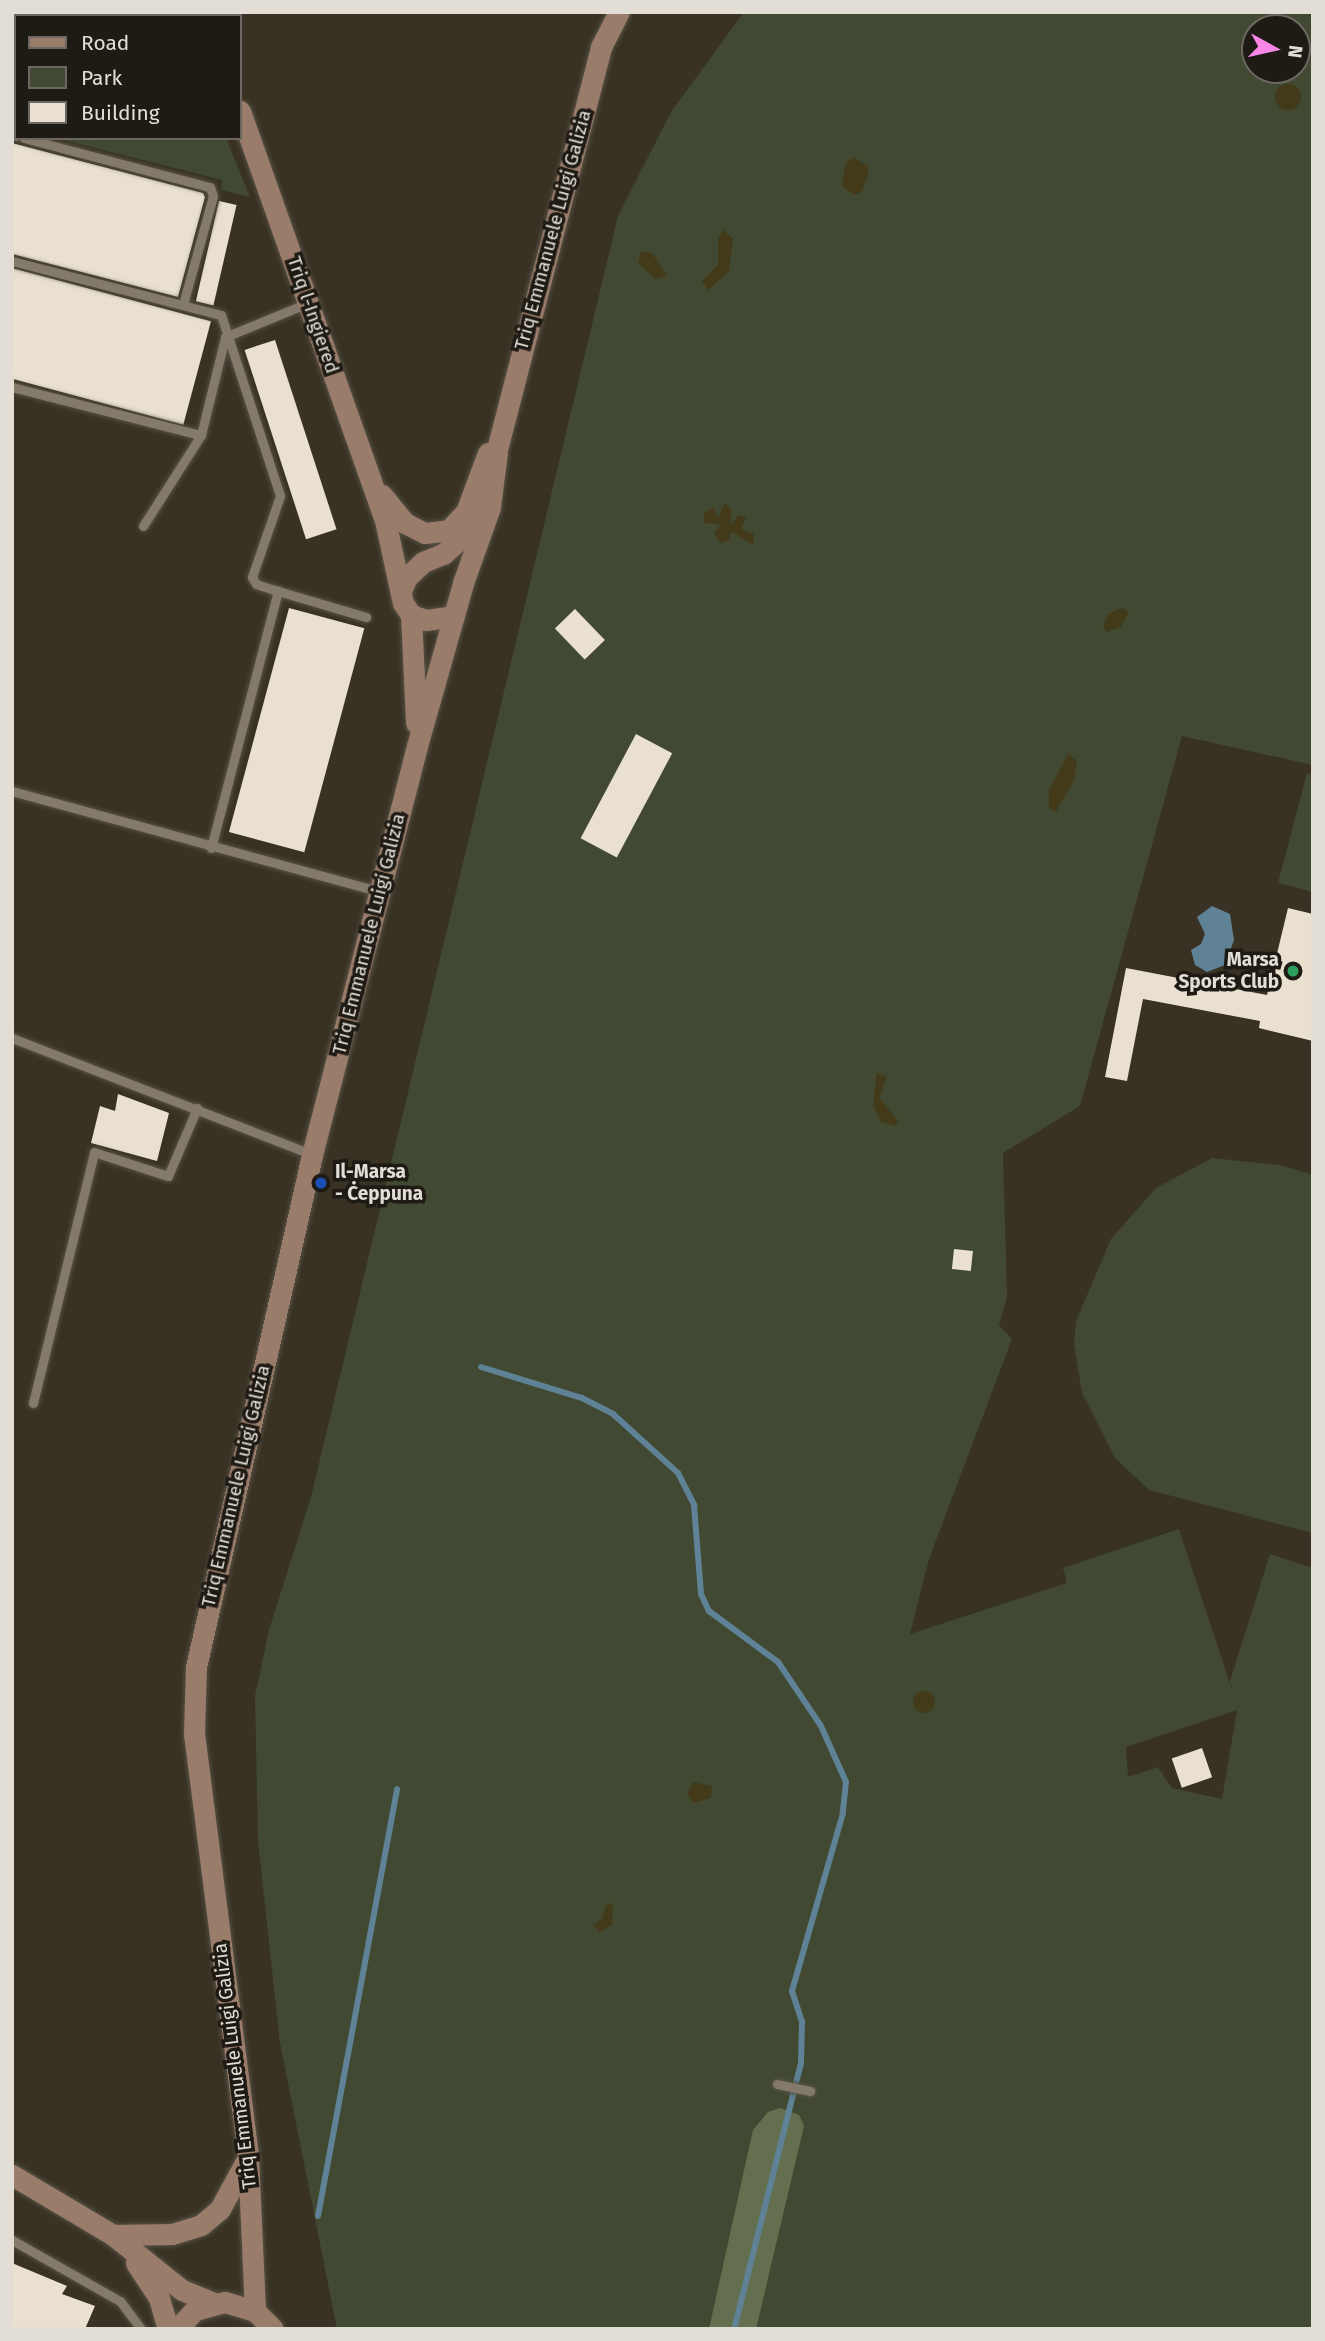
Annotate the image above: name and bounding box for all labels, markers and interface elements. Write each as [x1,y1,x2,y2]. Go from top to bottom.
legend [14,14,242,140]
north arrow [1241,14,1311,84]
text: Road [81,30,129,56]
text: N [1283,44,1308,60]
text: Park [81,65,122,91]
text: Building [81,100,160,126]
street label: Triq Emmanuele Luigi Galizia [510,107,596,353]
street label: Triq l-Ingiered [282,254,344,376]
street label: Triq Emmanuele Luigi Galizia [328,811,410,1057]
place label: Marsa Sports Club [1178,949,1279,993]
marker: Marsa Sports Club [1285,963,1301,979]
place label: Il-Marsa - Ċeppuna [335,1161,423,1205]
marker: Il-Marsa - Ċeppuna [313,1175,329,1191]
street label: Triq Emmanuele Luigi Galizia [197,1363,275,1609]
street label: Triq Emmanuele Luigi Galizia [209,1942,261,2190]

